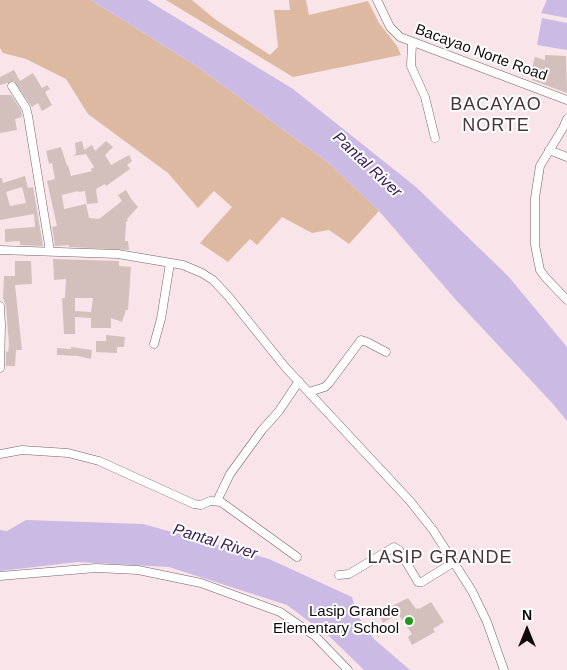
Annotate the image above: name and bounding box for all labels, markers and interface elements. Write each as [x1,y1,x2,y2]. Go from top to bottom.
street label: Bacayao Norte Road [412,21,550,85]
district label: BACAYAO NORTE [449,94,543,136]
water label: Pantal River [329,128,405,202]
water label: Pantal River [171,520,259,564]
district label: LASIP GRANDE [366,547,514,569]
place label: Lasip Grande Elementary School [273,603,399,638]
north arrow [502,605,552,655]
text: N [522,607,532,623]
marker: Lasip Grande Elementary School [403,615,415,627]

